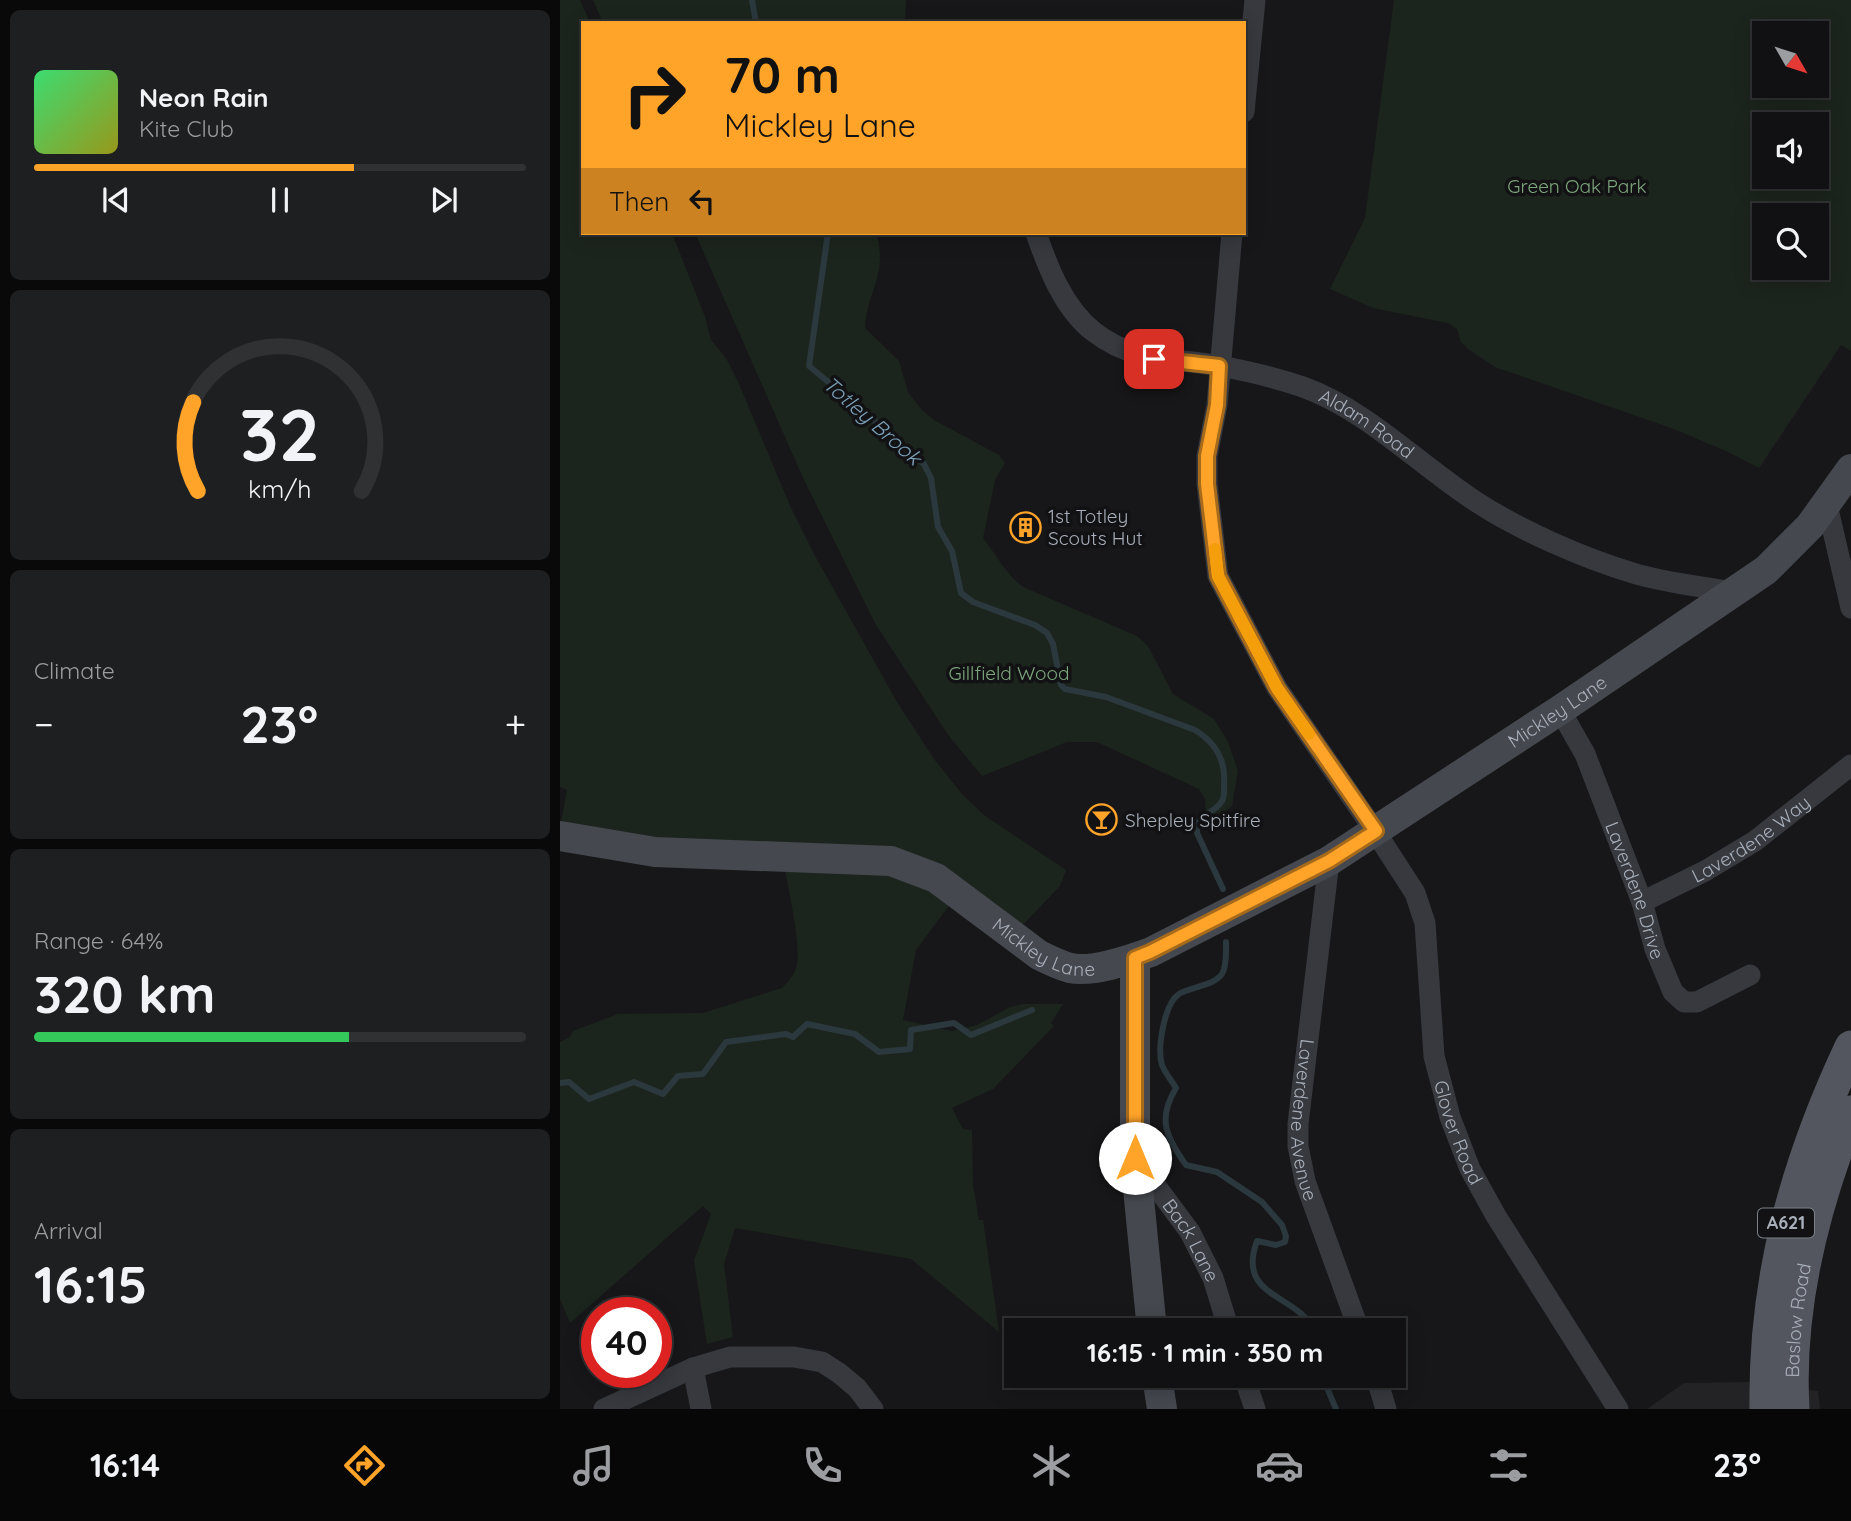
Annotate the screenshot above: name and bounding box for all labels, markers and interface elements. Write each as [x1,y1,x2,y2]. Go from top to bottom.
north arrow [1752,21,1829,98]
map controls [1752,21,1829,280]
text: 70 m [724,44,840,105]
icon: right [609,49,700,140]
text: Neon Rain [139,81,268,114]
text: Mickley Lane [724,105,916,145]
button: sound [1752,112,1829,189]
text: Kite Club [139,114,234,143]
park label: Green Oak Park [1507,174,1647,198]
icon: previous [97,181,135,219]
icon: pause [261,181,299,219]
icon: next [425,181,463,219]
icon: left [683,182,721,220]
text: Then [609,185,669,218]
button: search [1752,203,1829,280]
pin [1124,329,1184,389]
icon: arrive [1135,340,1173,378]
water label: Totley Brook [818,370,929,471]
street label: Aldam Road [1315,383,1419,464]
text: 32 [240,388,320,479]
text: km/h [248,472,312,503]
place label: 1st Totley Scouts Hut [1048,504,1143,550]
building icon: 1st Totley Scouts Hut [1008,510,1042,544]
text: Climate [34,656,115,685]
park label: Gillfield Wood [948,661,1070,685]
street label: Mickley Lane [1503,670,1611,753]
text: 23° [240,691,318,756]
text: − [34,700,54,748]
text: + [505,700,526,748]
street label: Laverdene Way [1688,790,1815,888]
bar icon: Shepley Spitfire [1085,803,1119,837]
place label: Shepley Spitfire [1125,808,1261,832]
street label: Laverdene Drive [1600,818,1670,963]
street label: Mickley Lane [988,912,1096,981]
text: Range · 64% [34,926,163,955]
text: 320 km [34,961,216,1026]
street label: Laverdene Avenue [1286,1038,1323,1204]
street label: Glover Road [1429,1078,1488,1189]
position arrow [1098,1121,1172,1195]
street label: Back Lane [1157,1194,1225,1286]
road number: A621 [1758,1208,1814,1238]
text: Arrival [34,1216,103,1245]
text: 16:15 [34,1251,147,1316]
street label: Baslow Road [1780,1261,1816,1378]
speed limit sign: 40 [581,1297,672,1388]
text: 16:15 · 1 min · 350 m [1087,1336,1323,1369]
icon: directions [340,1441,389,1490]
icon: music [569,1441,618,1490]
icon: phone [798,1441,847,1490]
icon: climate [1027,1441,1076,1490]
icon: car [1255,1441,1304,1490]
icon: filters [1484,1441,1533,1490]
text: 16:14 [90,1445,160,1485]
text: 23° [1713,1445,1761,1485]

